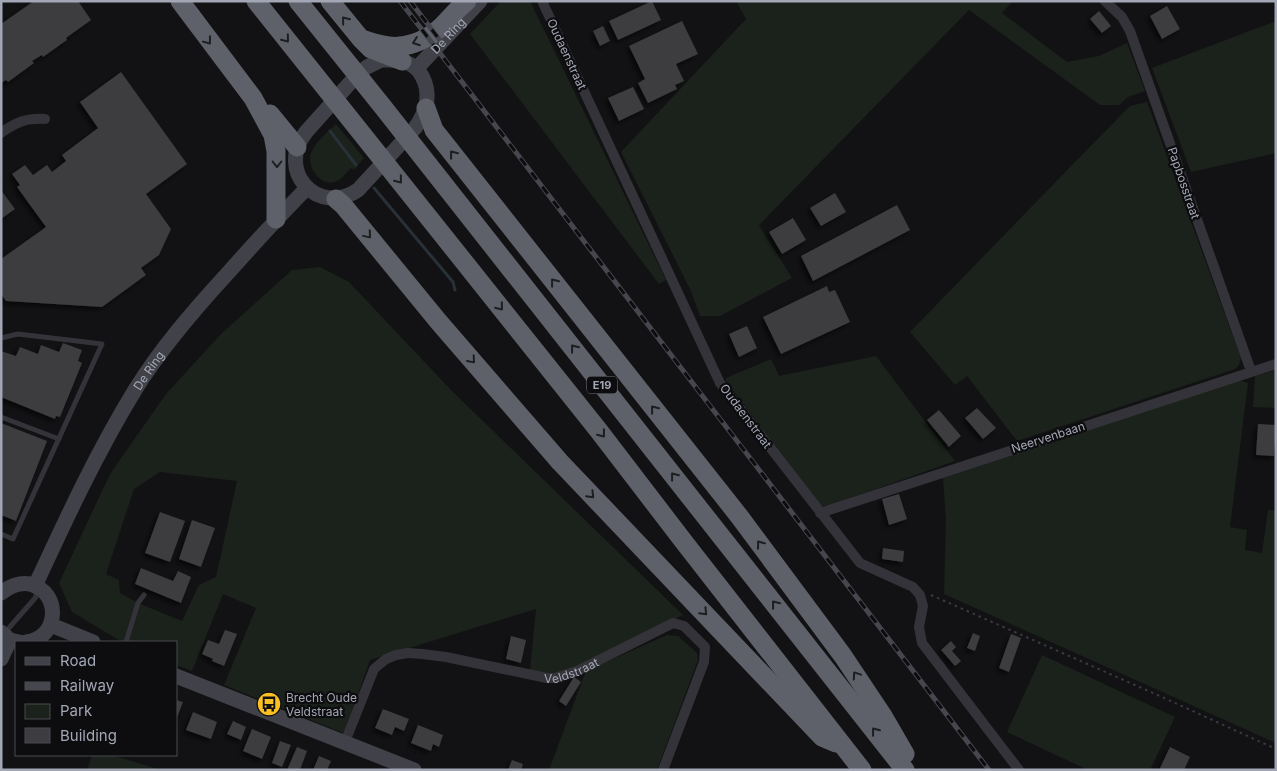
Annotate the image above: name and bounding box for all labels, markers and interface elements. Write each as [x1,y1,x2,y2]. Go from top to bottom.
street label: De Ring [427,14,468,56]
street label: Oudaenstraat [544,16,590,92]
one-way arrow [343,17,351,26]
one-way arrow [281,33,289,42]
one-way arrow [203,35,211,44]
one-way arrow [412,36,420,46]
street label: Papbosstraat [1165,145,1203,221]
one-way arrow [451,151,459,160]
one-way arrow [272,160,282,168]
one-way arrow [393,174,401,183]
one-way arrow [362,230,371,239]
one-way arrow [551,279,559,288]
one-way arrow [495,301,503,310]
one-way arrow [570,345,579,354]
street label: De Ring [130,348,167,393]
one-way arrow [466,354,475,363]
road number: E19 [587,376,617,394]
street label: Oudaenstraat [717,381,775,451]
one-way arrow [651,406,660,415]
street label: Neervenbaan [1009,418,1087,456]
one-way arrow [596,428,604,437]
one-way arrow [672,473,680,482]
one-way arrow [585,489,594,498]
one-way arrow [757,540,766,550]
one-way arrow [772,601,780,610]
one-way arrow [698,607,707,616]
legend [15,641,178,756]
text: Road [60,651,96,670]
street label: Veldstraat [544,654,601,686]
one-way arrow [853,672,862,681]
text: Railway [60,676,115,695]
place label: Brecht Oude Veldstraat [286,690,357,719]
bus stop icon: Brecht Oude Veldstraat [256,691,282,717]
text: Park [60,701,93,720]
text: Building [60,726,117,745]
one-way arrow [872,728,881,737]

